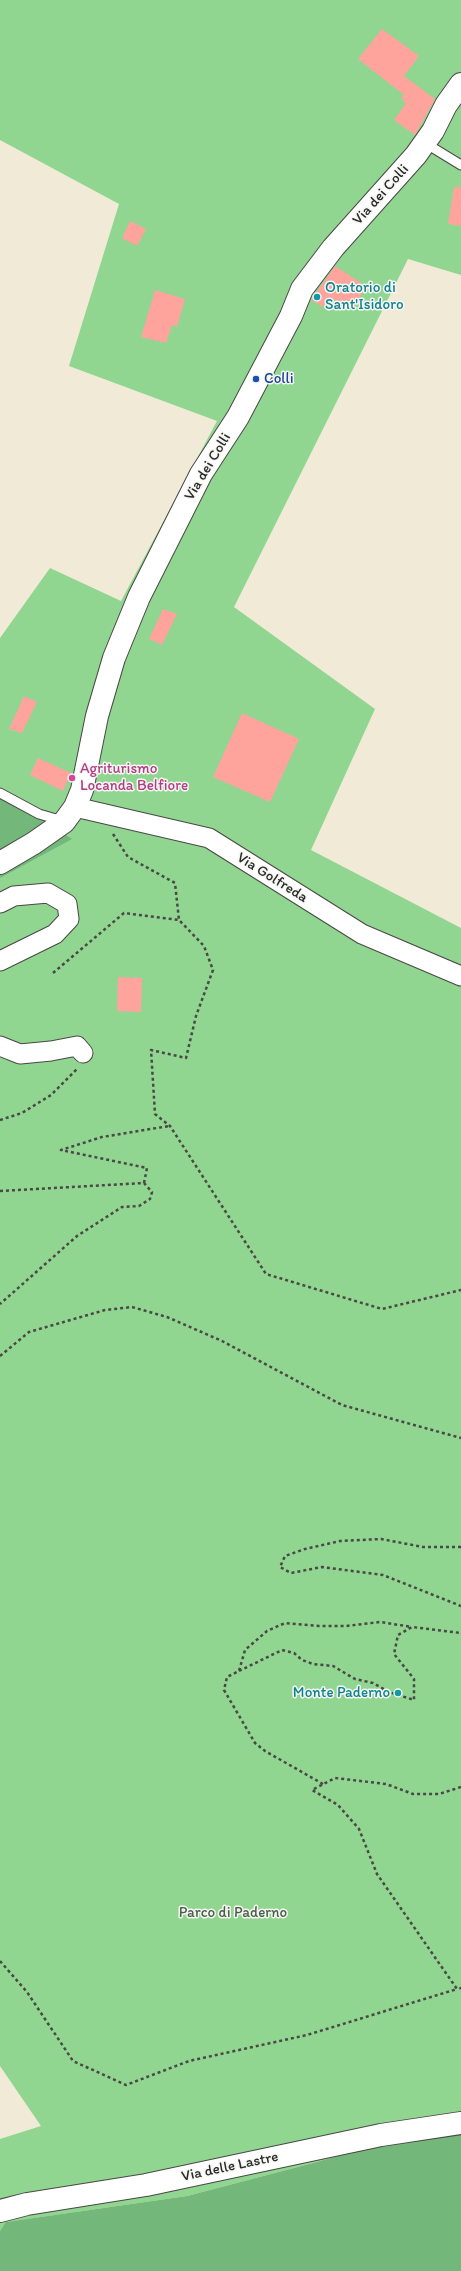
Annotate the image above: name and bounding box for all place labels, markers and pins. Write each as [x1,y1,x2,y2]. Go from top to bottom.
place label: Oratorio di Sant'Isidoro [325,279,404,314]
marker: Oratorio di Sant'Isidoro [312,292,322,302]
place label: Colli [264,370,294,388]
marker: Colli [251,374,261,384]
place label: Agriturismo Locanda Belfiore [80,760,188,795]
marker: Agriturismo Locanda Belfiore [67,773,77,783]
place label: Monte Paderno [293,1684,390,1702]
marker: Monte Paderno [393,1688,403,1698]

